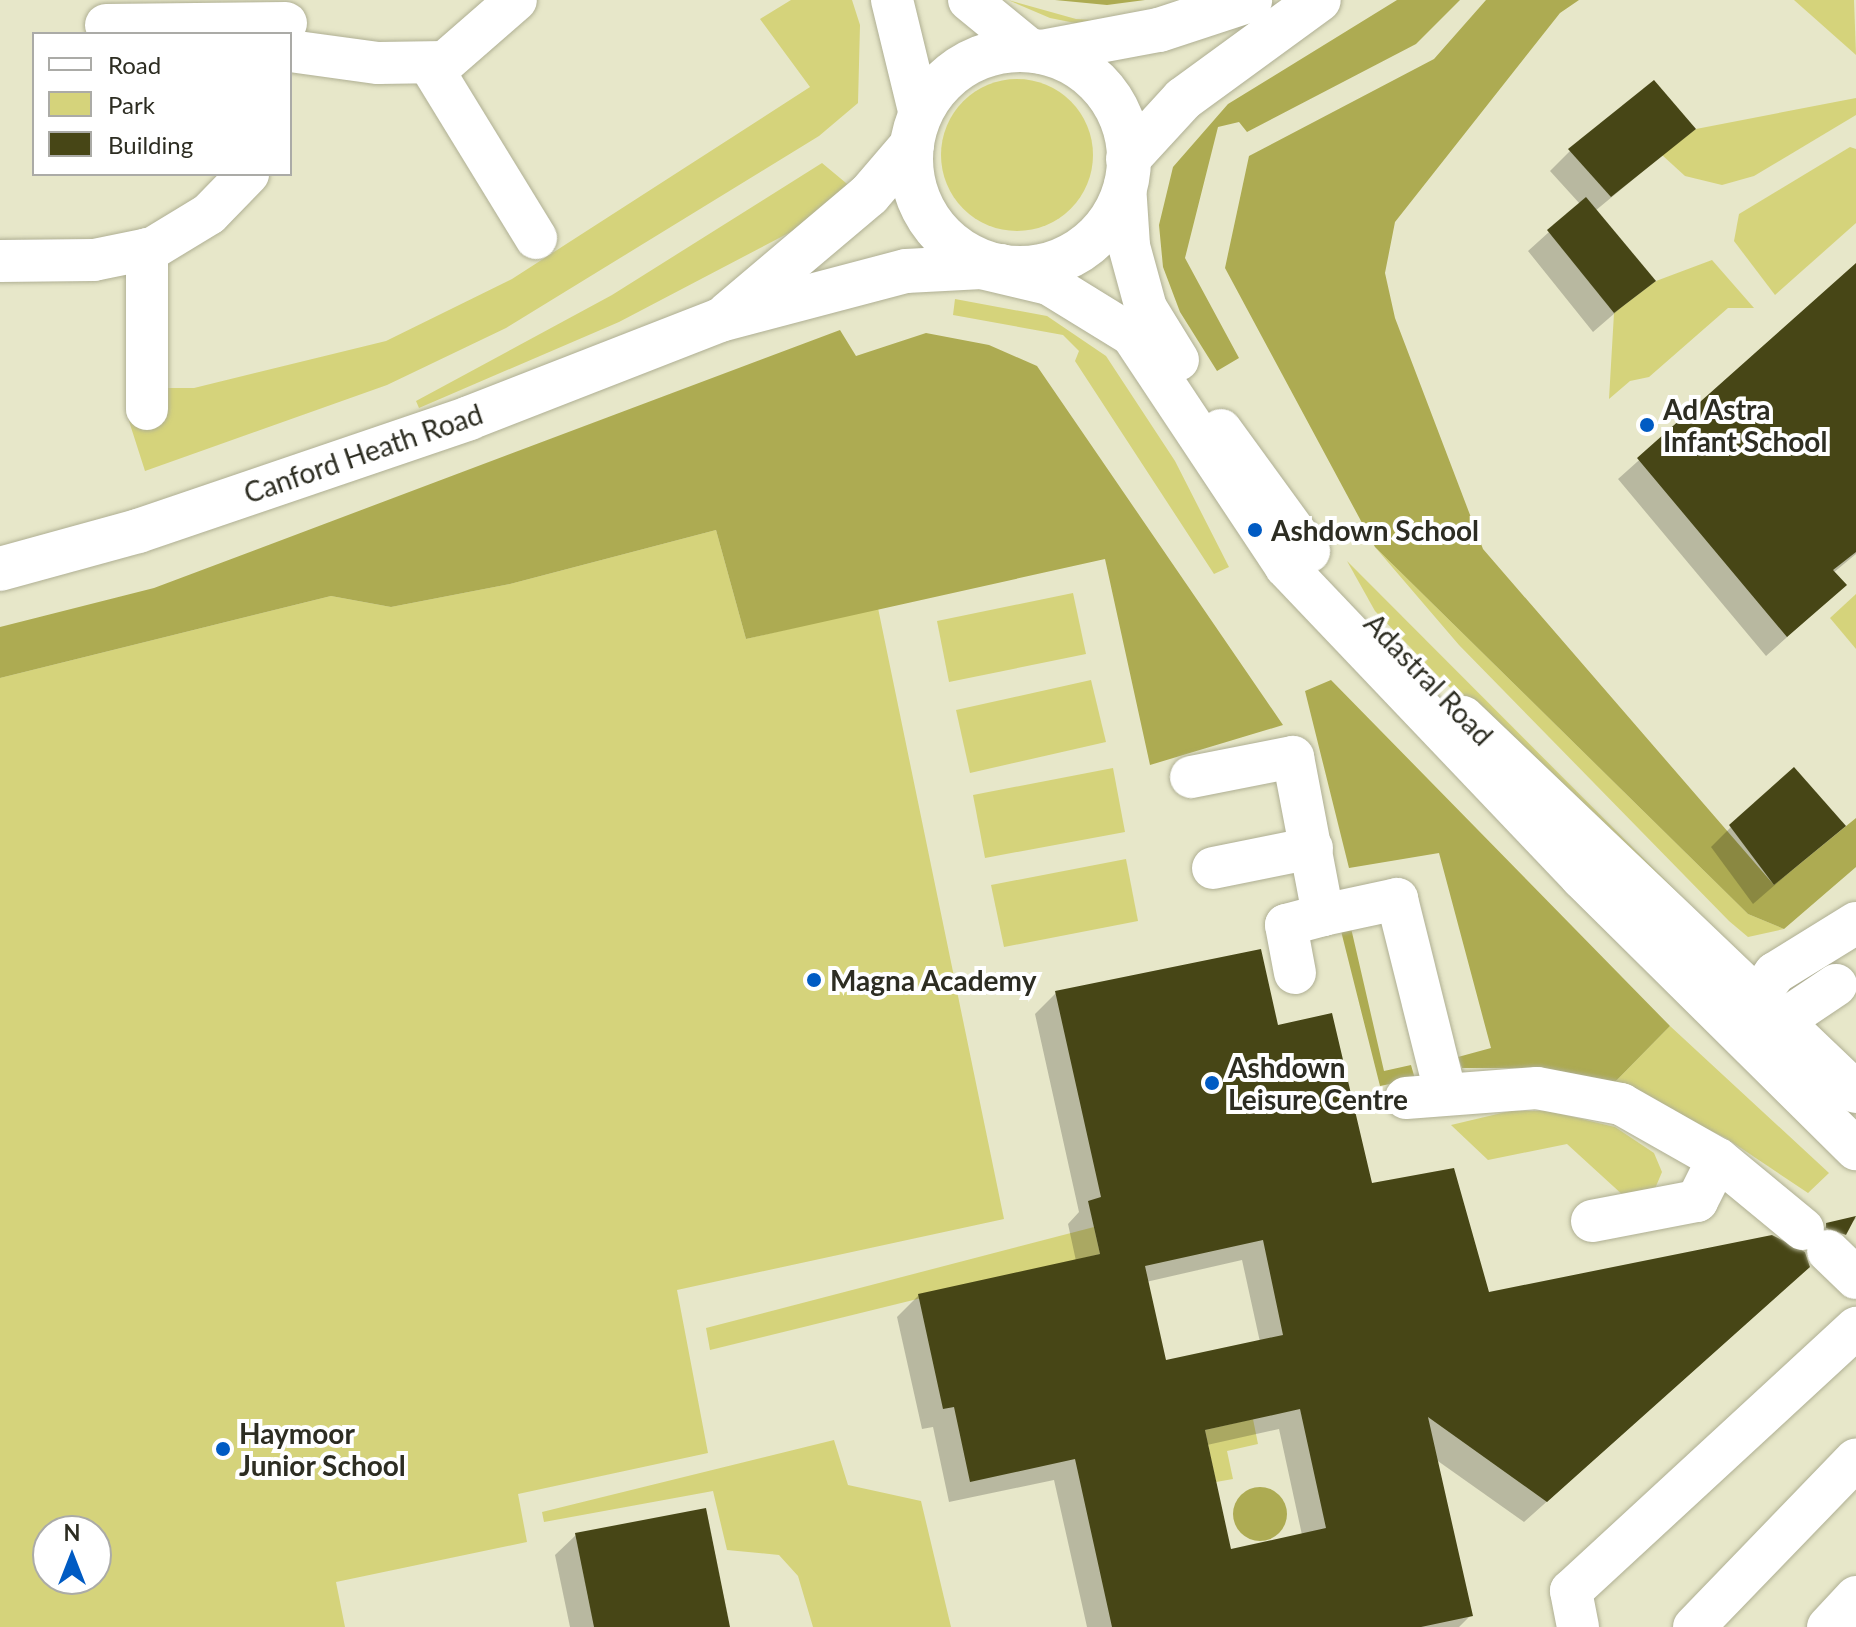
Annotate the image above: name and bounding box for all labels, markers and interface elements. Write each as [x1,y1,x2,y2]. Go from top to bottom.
legend [32,32,292,176]
text: Road [108,50,161,79]
text: Park [108,90,155,119]
text: Building [108,130,193,159]
place label: Ad Astra Infant School [1663,392,1827,458]
street label: Canford Heath Road [239,396,487,510]
marker: Ad Astra Infant School [1638,416,1656,434]
place label: Ashdown School [1271,513,1479,547]
marker: Ashdown School [1246,521,1264,539]
street label: Adastral Road [1358,606,1500,752]
place label: Magna Academy [830,963,1037,997]
marker: Magna Academy [805,971,823,989]
place label: Ashdown Leisure Centre [1228,1050,1408,1116]
marker: Ashdown Leisure Centre [1203,1074,1221,1092]
place label: Haymoor Junior School [239,1416,406,1482]
marker: Haymoor Junior School [214,1440,232,1458]
north arrow [32,1515,112,1595]
text: N [64,1519,80,1546]

